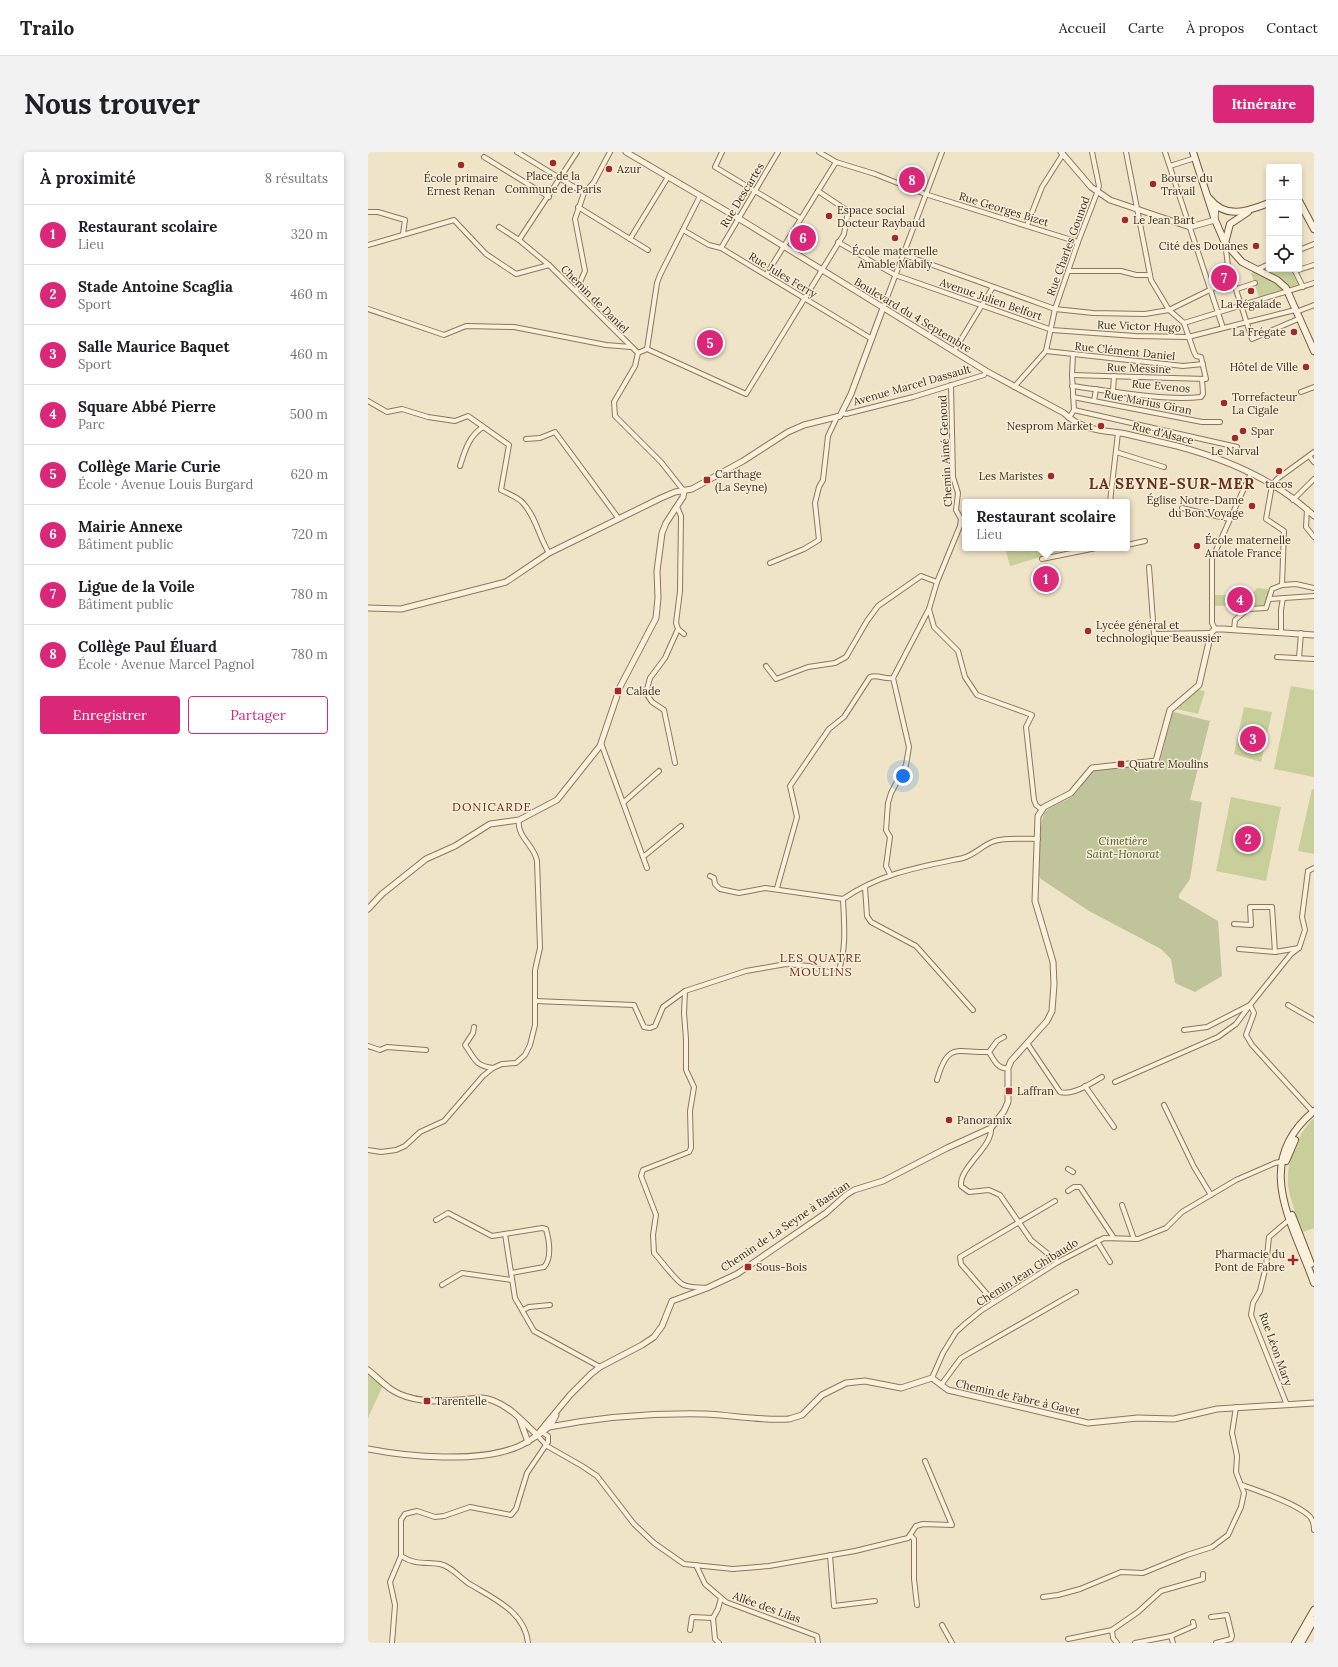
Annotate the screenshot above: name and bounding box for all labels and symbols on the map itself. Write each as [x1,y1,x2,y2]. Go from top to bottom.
marker: Place de la Commune de Paris [548,158,558,168]
marker: École primaire Ernest Renan [456,160,466,170]
street label: Rue Descartes [717,160,767,230]
place label: Azur [616,162,641,176]
marker: Azur [604,164,614,174]
pin: 8 [899,165,925,195]
place label: Place de la Commune de Paris [505,169,601,196]
place label: École primaire Ernest Renan [424,171,498,198]
place label: Bourse du Travail [1161,171,1213,198]
marker: Bourse du Travail [1148,179,1158,189]
street label: Rue Georges Bizet [957,189,1051,230]
street label: Rue Charles Gounod [1043,194,1093,298]
place label: Espace social Docteur Raybaud [837,203,926,230]
marker: Espace social Docteur Raybaud [824,211,834,221]
place label: Le Jean Bart [1133,213,1196,227]
marker: Le Jean Bart [1120,215,1130,225]
pin: 6 [790,223,816,253]
marker: École maternelle Amable Mabily [890,233,900,243]
place label: Cité des Douanes [1159,239,1248,253]
marker: Cité des Douanes [1251,241,1261,251]
place label: École maternelle Amable Mabily [852,244,938,271]
street label: Rue Jules Ferry [746,249,820,301]
street label: Chemin de Daniel [558,262,632,336]
pin: 7 [1211,263,1237,293]
street label: Boulevard du 4 Septembre [852,274,974,356]
street label: Avenue Julien Belfort [937,275,1045,323]
marker: La Régalade [1246,286,1256,296]
place label: La Régalade [1221,297,1281,311]
street label: Rue Victor Hugo [1097,318,1181,334]
place label: La Frégate [1232,325,1286,339]
marker: La Frégate [1289,327,1299,337]
pin: 5 [697,328,723,358]
street label: Rue Clément Daniel [1074,339,1176,363]
street label: Rue Messine [1107,360,1171,376]
place label: Hôtel de Ville [1230,360,1298,374]
street label: Avenue Marcel Dassault [851,361,973,409]
marker: Hôtel de Ville [1301,362,1311,372]
street label: Rue Evenos [1131,376,1191,396]
street label: Rue Marius Giran [1103,387,1193,417]
place label: Torrefacteur La Cigale [1232,390,1297,417]
street label: Chemin Aimé Genoud [935,394,955,507]
marker: Torrefacteur La Cigale [1219,398,1229,408]
place label: Nesprom Market [1007,419,1094,433]
street label: Rue d'Alsace [1131,419,1195,447]
marker: Nesprom Market [1096,421,1106,431]
place label: Spar [1251,424,1274,438]
marker: Spar [1238,426,1248,436]
marker: Le Narval [1230,433,1240,443]
place label: Le Narval [1211,444,1259,458]
marker: tacos [1274,466,1284,476]
place label: Carthage (La Seyne) [715,467,767,495]
place label: Les Maristes [979,469,1043,483]
marker: Les Maristes [1046,471,1056,481]
district label: LA SEYNE-SUR-MER [1089,474,1255,493]
marker: Carthage (La Seyne) [702,475,712,485]
place label: tacos [1265,477,1293,491]
place label: Église Notre-Dame du Bon Voyage [1146,493,1244,520]
marker: Église Notre-Dame du Bon Voyage [1247,501,1257,511]
place label: École maternelle Anatole France [1204,533,1291,560]
marker: École maternelle Anatole France [1192,541,1202,551]
pin: 1 [1033,564,1059,594]
pin: 4 [1227,585,1253,615]
place label: Lycée général et technologique Beaussier [1096,618,1222,645]
marker: Lycée général et technologique Beaussier [1083,626,1093,636]
place label: Calade [626,684,661,698]
marker: Calade [613,686,623,696]
pin: 3 [1240,724,1266,754]
place label: Quatre Moulins [1129,757,1209,771]
marker: Quatre Moulins [1116,759,1126,769]
your location [893,766,913,786]
district label: DONICARDE [452,799,532,814]
pin: 2 [1235,824,1261,854]
park label: Cimetière Saint-Honorat [1086,834,1160,861]
district label: LES QUATRE MOULINS [780,950,862,979]
place label: Laffran [1017,1084,1054,1098]
marker: Laffran [1004,1086,1014,1096]
place label: Panoramix [957,1113,1012,1127]
marker: Panoramix [944,1115,954,1125]
street label: Chemin de La Seyne à Bastian [718,1177,852,1274]
street label: Chemin Jean Ghibaudo [973,1235,1081,1309]
place label: Pharmacie du Pont de Fabre [1215,1247,1285,1274]
marker: Pharmacie du Pont de Fabre [1288,1255,1298,1265]
place label: Sous-Bois [756,1260,807,1274]
marker: Sous-Bois [743,1262,753,1272]
street label: Rue Léon Mary [1256,1310,1296,1388]
street label: Chemin de Fabre à Gavet [954,1376,1082,1418]
place label: Tarentelle [435,1394,487,1408]
marker: Tarentelle [422,1396,432,1406]
street label: Allée des Lilas [730,1588,803,1626]

